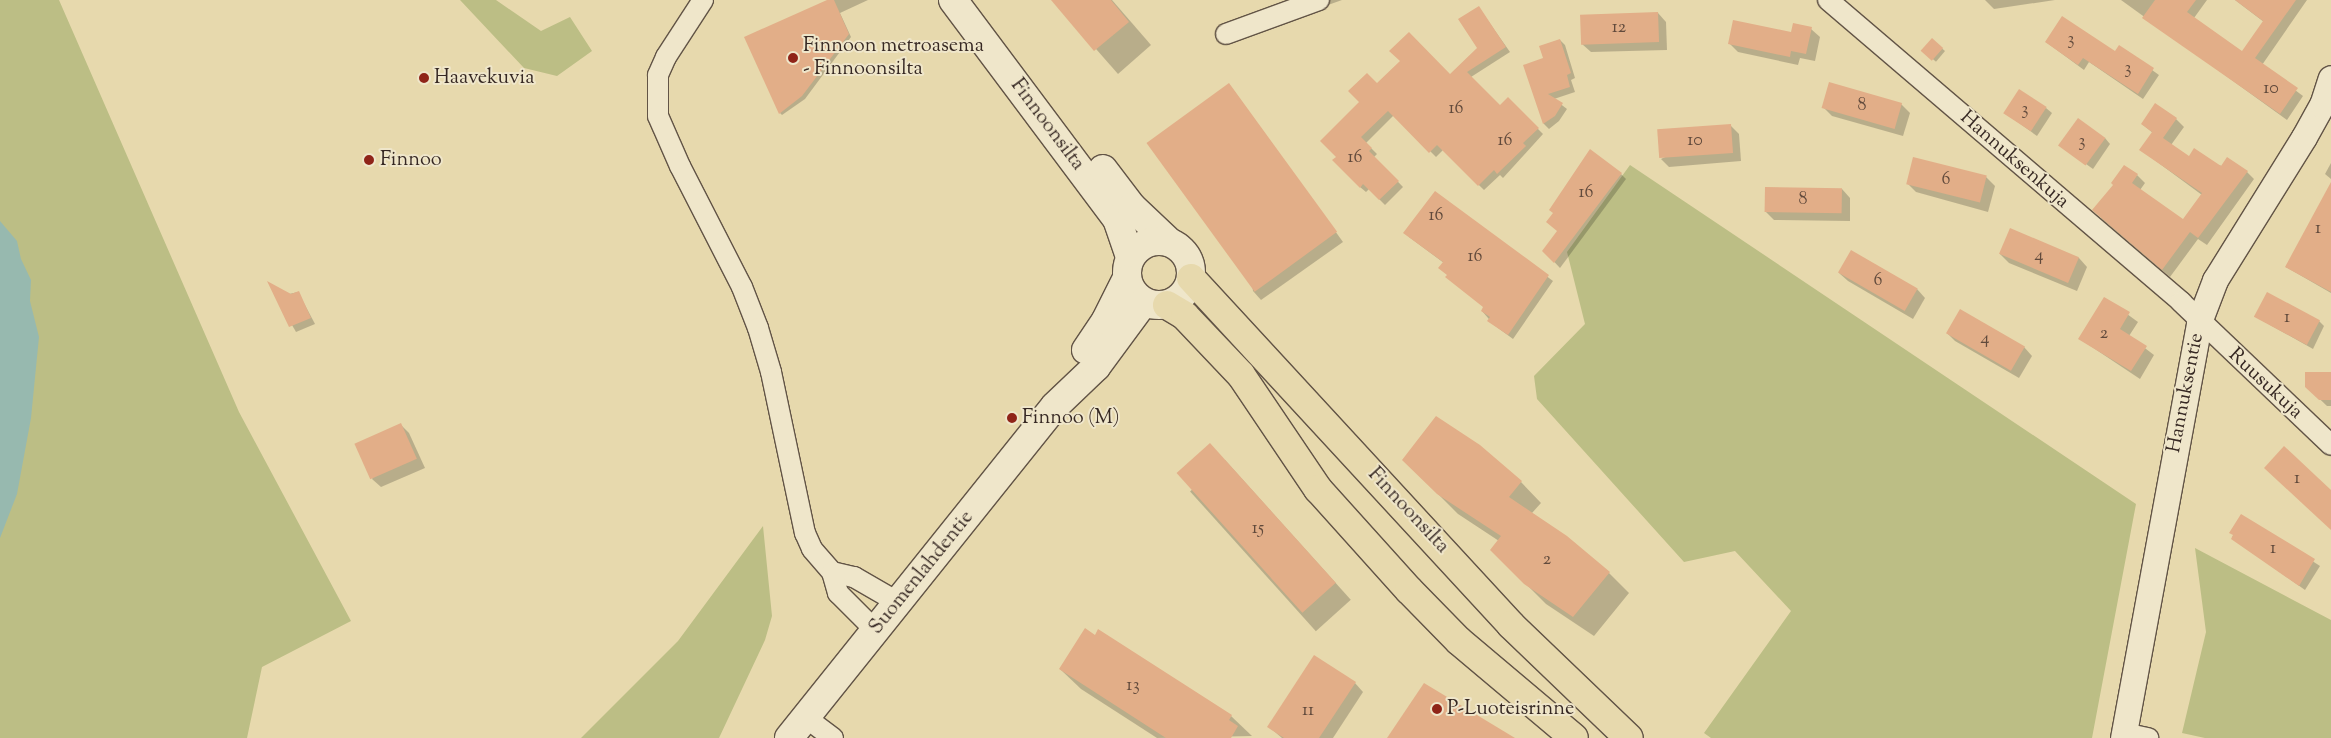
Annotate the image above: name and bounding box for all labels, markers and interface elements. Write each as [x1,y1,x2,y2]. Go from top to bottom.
house number: 12 [1612,17,1626,39]
house number: 3 [2067,29,2075,51]
place label: Finnoon metroasema - Finnoonsilta [803,34,984,81]
marker: Finnoon metroasema - Finnoonsilta [787,52,799,64]
house number: 3 [2124,58,2132,80]
place label: Haavekuvia [434,66,534,90]
marker: Haavekuvia [418,72,430,84]
street label: Finnoonsilta [1005,74,1089,176]
house number: 10 [2263,78,2279,100]
house number: 8 [1858,95,1866,117]
house number: 16 [1448,98,1464,120]
house number: 3 [2021,99,2029,121]
street label: Hannuksenkuja [1955,106,2073,214]
house number: 16 [1497,130,1513,152]
house number: 10 [1687,130,1703,152]
house number: 3 [2078,131,2086,153]
house number: 16 [1347,147,1363,169]
place label: Finnoo [380,148,442,172]
marker: Finnoo [362,153,376,167]
house number: 6 [1942,169,1950,191]
house number: 16 [1578,182,1594,204]
house number: 8 [1799,189,1807,211]
house number: 16 [1428,205,1444,227]
house number: 1 [2315,218,2321,240]
house number: 4 [2034,245,2044,267]
house number: 16 [1467,246,1483,268]
house number: 6 [1874,270,1882,292]
house number: 1 [2284,307,2290,329]
house number: 2 [2100,323,2108,345]
house number: 4 [1980,328,1990,350]
street label: Hannuksentie [2163,331,2209,455]
street label: Ruusukuja [2223,343,2307,425]
place label: Finnoo (M) [1022,406,1119,430]
marker: Finnoo (M) [1006,412,1018,424]
street label: Finnoonsilta [1362,463,1454,559]
house number: 1 [2294,468,2300,490]
street label: Suomenlahdentie [865,506,979,640]
house number: 15 [1252,518,1264,540]
house number: 1 [2270,538,2276,560]
house number: 2 [1543,549,1551,571]
house number: 13 [1126,675,1140,697]
place label: P-Luoteisrinne [1447,697,1574,721]
house number: 11 [1302,700,1314,722]
marker: P-Luoteisrinne [1431,703,1443,715]

